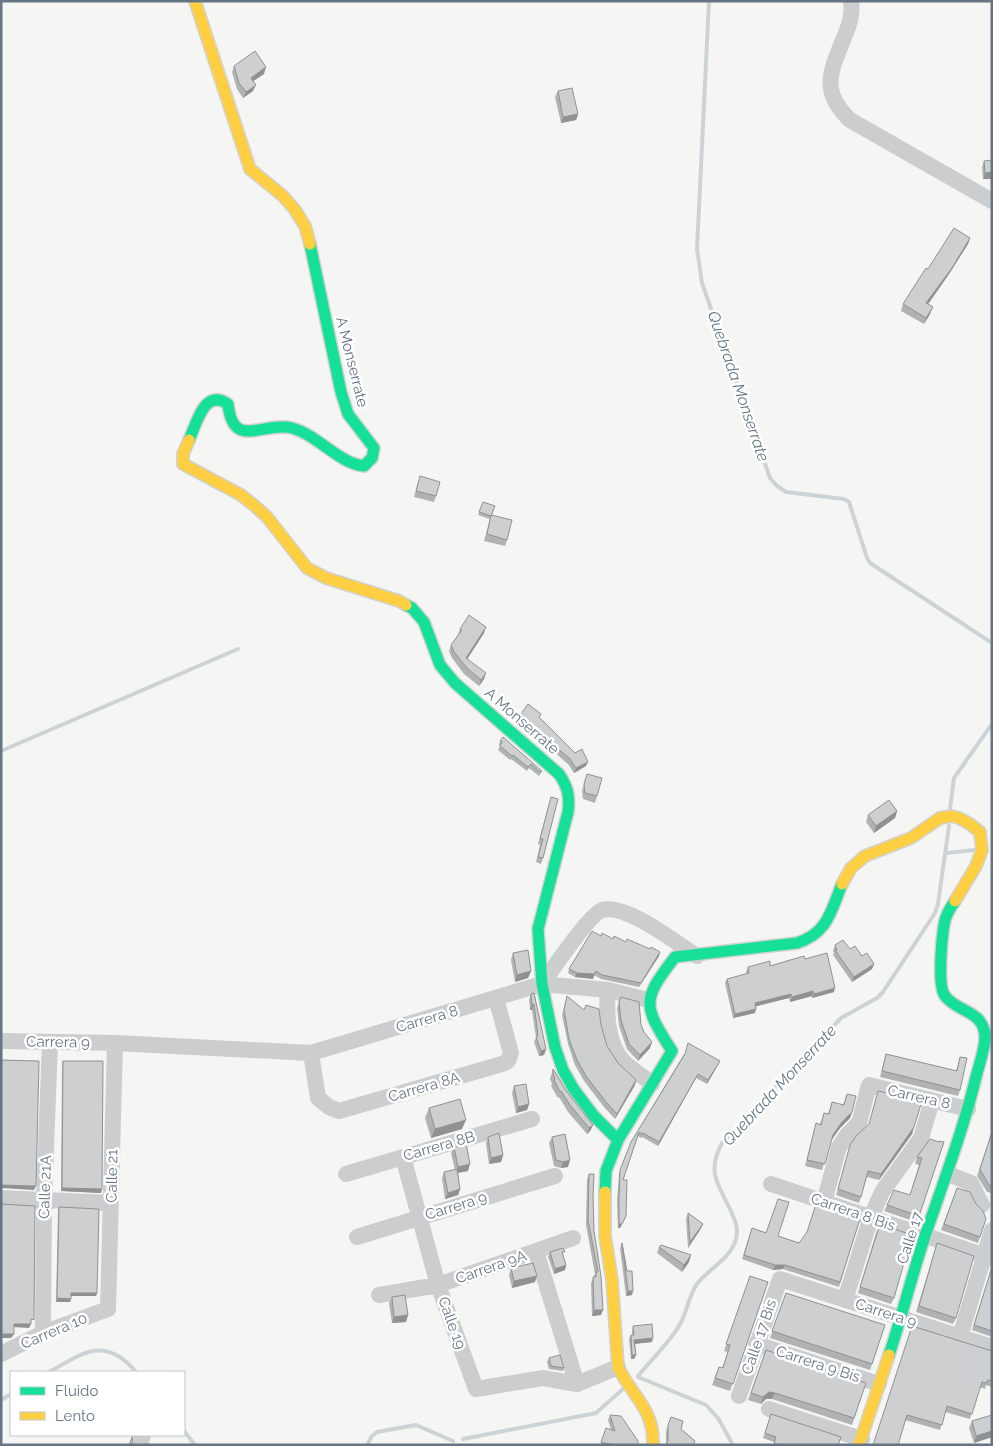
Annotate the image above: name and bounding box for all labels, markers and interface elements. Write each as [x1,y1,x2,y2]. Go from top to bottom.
water label: Quebrada Monserrate [704,308,773,464]
street label: A Monserrate [332,315,372,409]
street label: A Monserrate [481,684,563,758]
street label: Carrera 8 [394,1002,460,1036]
water label: Quebrada Monserrate [719,1021,840,1150]
street label: Carrera 9 [26,1032,90,1052]
street label: Carrera 8A [386,1068,462,1106]
street label: Carrera 8 [886,1081,952,1113]
street label: Carrera 8B [401,1127,477,1165]
street label: Calle 21 [103,1149,121,1203]
street label: Calle 21A [35,1155,55,1219]
street label: Carrera 9 [423,1188,489,1224]
street label: Carrera 8 Bis [808,1189,898,1235]
street label: Calle 17 [893,1210,927,1266]
street label: Carrera 9A [453,1246,529,1288]
street label: Calle 19 [434,1294,470,1352]
street label: Carrera 9 [853,1295,919,1331]
street label: Calle 17 Bis [738,1297,780,1377]
street label: Carrera 10 [18,1309,90,1353]
street label: Carrera 9 Bis [773,1342,863,1386]
legend [10,1371,185,1436]
text: Fluido [55,1382,98,1400]
text: Lento [55,1407,95,1425]

